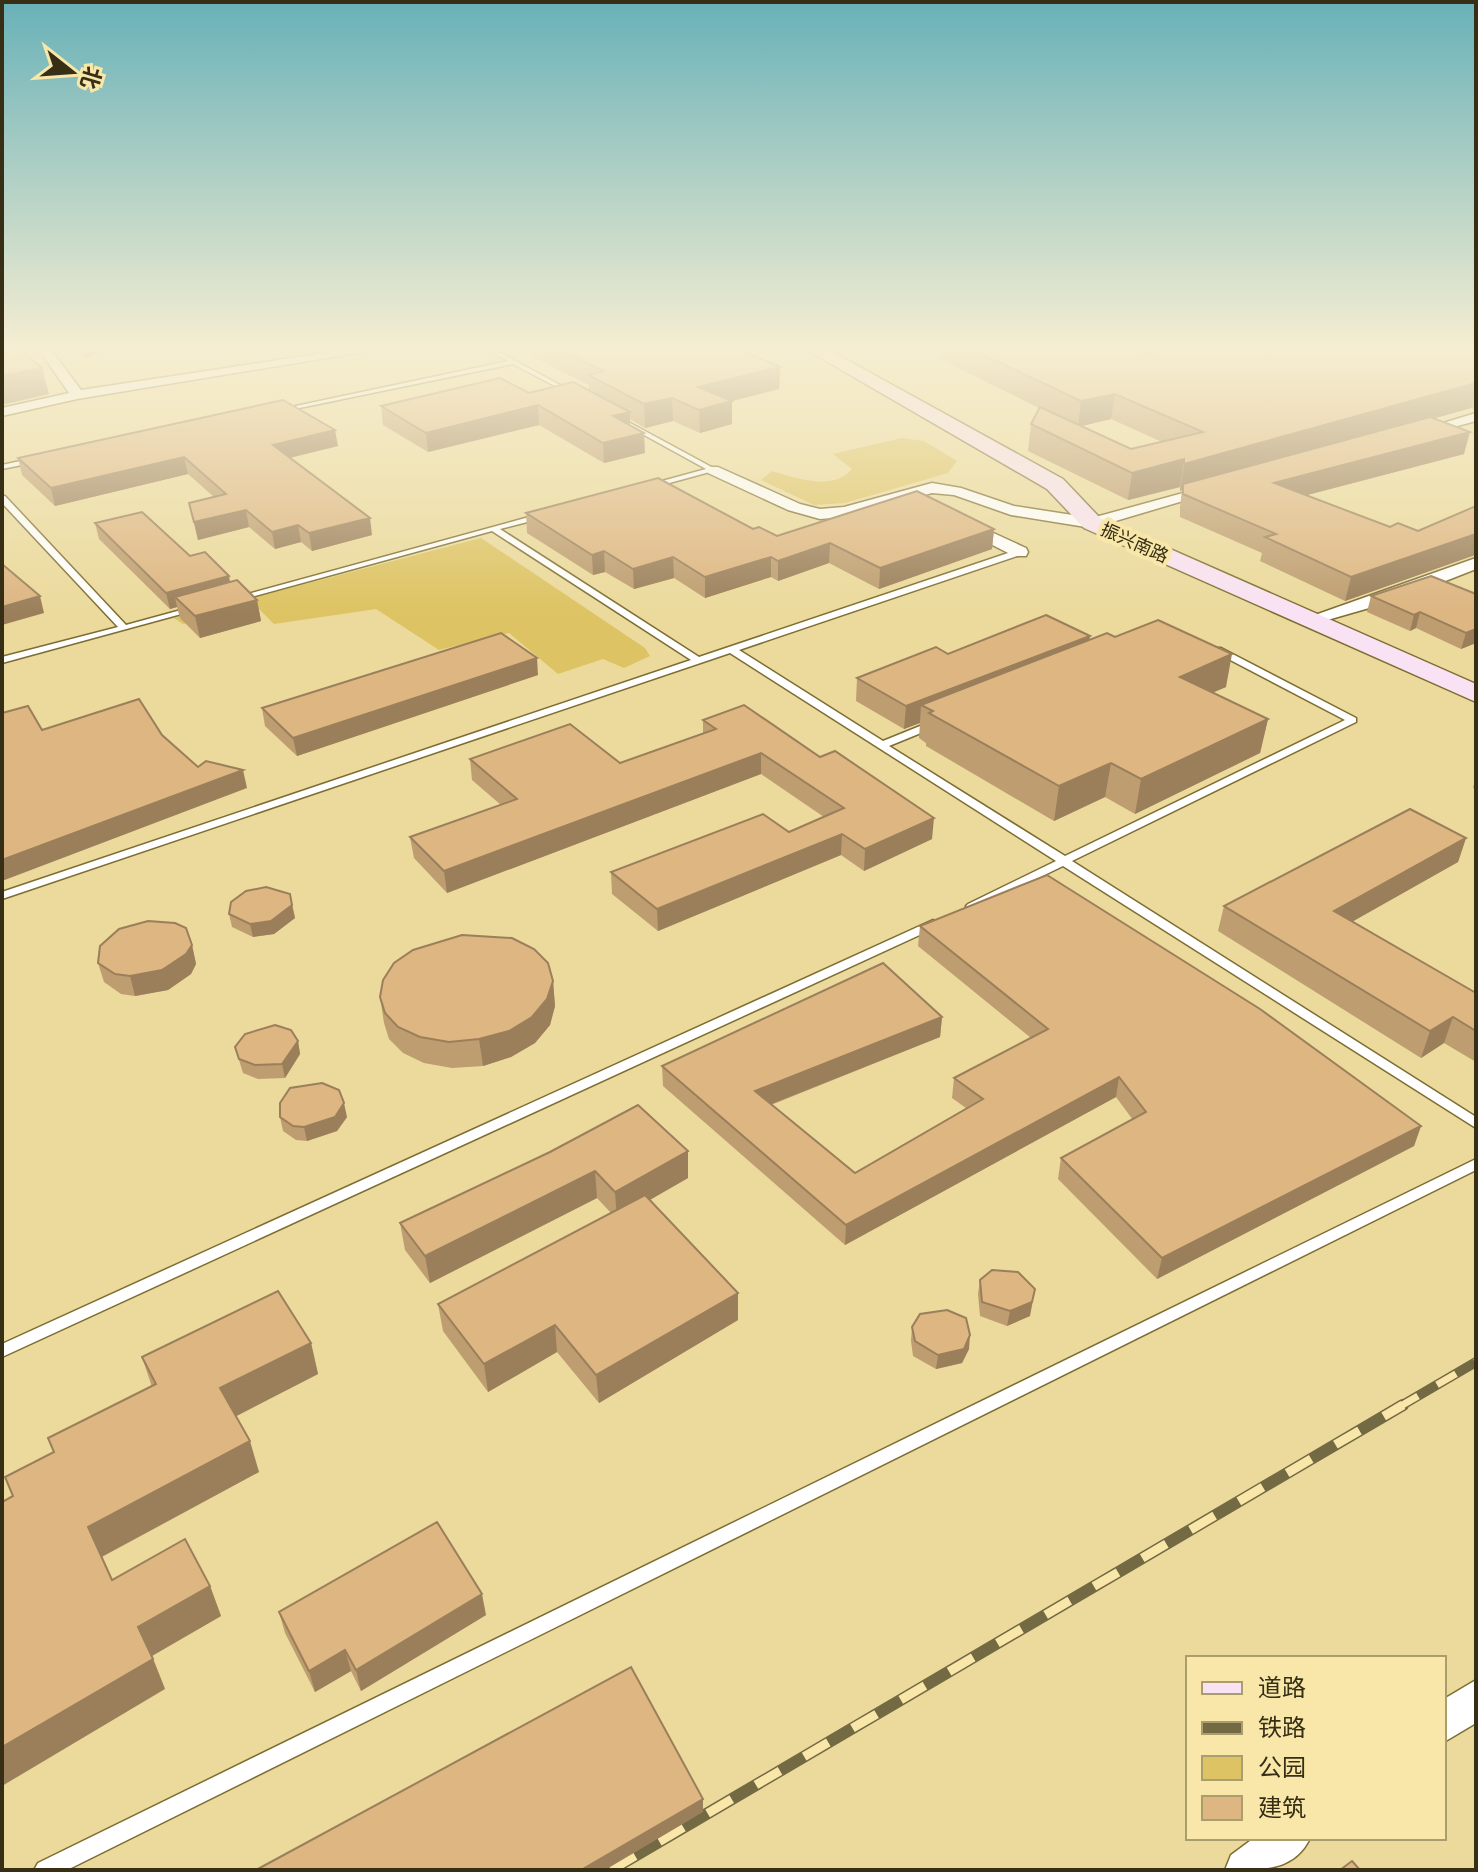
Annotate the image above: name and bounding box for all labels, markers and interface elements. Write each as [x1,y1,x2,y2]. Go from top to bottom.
north arrow [32,32,112,112]
text: 北 [76,64,108,92]
street label: 振兴南路 [1098,517,1172,567]
legend [1186,1656,1446,1840]
text: 道路 [1258,1672,1306,1701]
text: 铁路 [1258,1712,1306,1741]
text: 公园 [1258,1752,1306,1781]
text: 建筑 [1258,1792,1306,1821]

